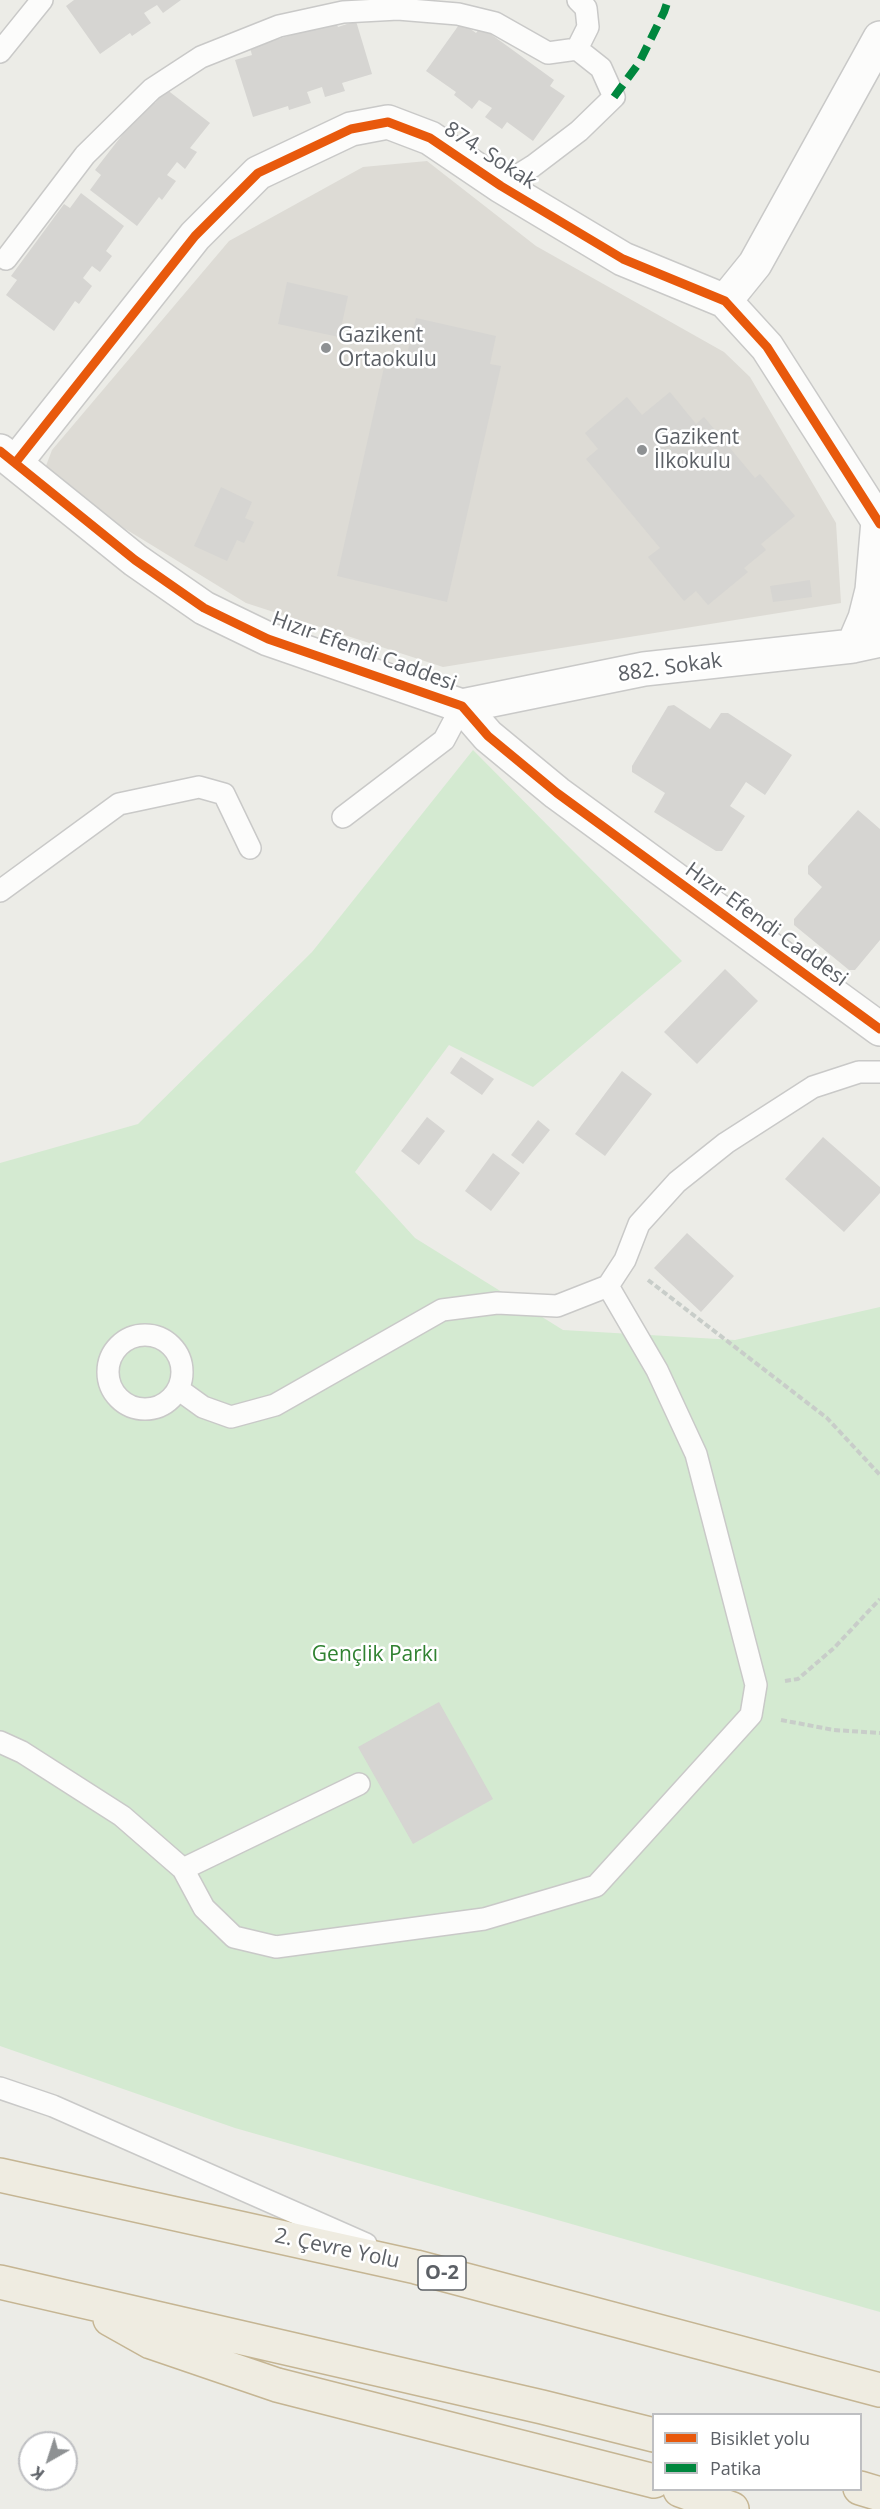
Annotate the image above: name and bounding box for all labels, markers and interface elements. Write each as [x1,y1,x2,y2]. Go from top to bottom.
street label: 874. Sokak [439,117,541,195]
place label: Gazikent Ortaokulu [338,323,437,373]
marker: Gazikent Ortaokulu [319,341,333,355]
place label: Gazikent İlkokulu [654,425,739,475]
marker: Gazikent İlkokulu [635,443,649,457]
street label: Hızır Efendi Caddesi [268,607,460,697]
street label: 882. Sokak [616,648,724,688]
street label: Hızır Efendi Caddesi [680,858,852,992]
park label: Gençlik Parkı [312,1642,438,1668]
street label: 2. Çevre Yolu [272,2223,402,2275]
road number: O-2 [418,2256,466,2290]
legend [652,2413,862,2491]
text: Bisiklet yolu [710,2426,810,2450]
north arrow [18,2431,78,2491]
text: Patika [710,2456,761,2480]
text: K [27,2462,49,2485]

